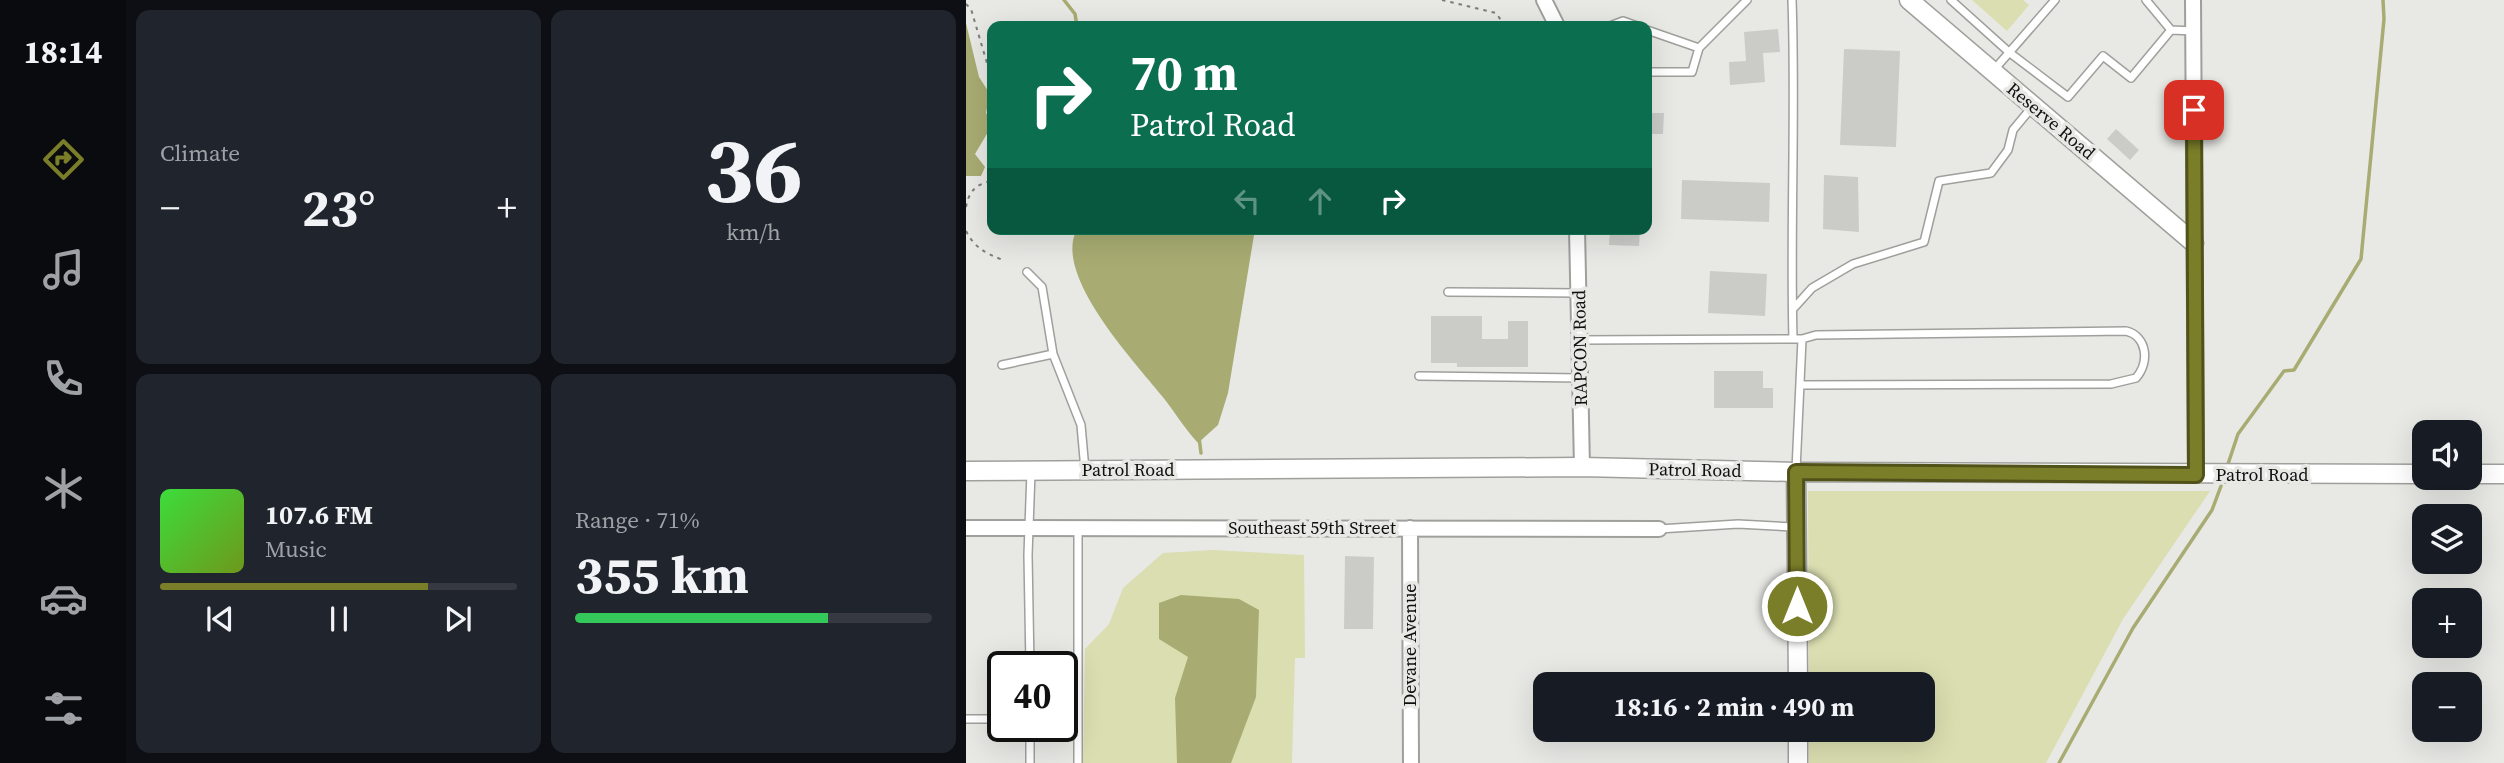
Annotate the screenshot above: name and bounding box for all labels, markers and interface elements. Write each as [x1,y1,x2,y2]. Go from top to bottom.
text: 18:14 [24,30,102,74]
text: 70 m [1130,39,1238,106]
icon: right [1015,49,1106,140]
street label: Reserve Road [2002,76,2101,165]
pin [2164,80,2224,140]
icon: arrive [2175,91,2213,129]
text: Patrol Road [1130,103,1296,147]
text: 36 [704,108,803,232]
icon: directions [39,135,88,184]
text: Climate [160,137,240,169]
text: 23° [302,172,375,243]
text: − [160,182,180,234]
text: + [497,182,517,234]
icon: left [1228,182,1266,220]
icon: ahead [1301,182,1339,220]
icon: right [1374,182,1412,220]
text: km/h [726,216,781,248]
icon: music [39,245,88,294]
street label: RAPCON Road [1566,290,1593,406]
icon: phone [39,354,88,403]
map controls [2412,420,2482,742]
button: sound [2412,420,2482,490]
street label: Patrol Road [1648,456,1742,483]
street label: Patrol Road [1081,457,1175,482]
street label: Patrol Road [2215,462,2309,487]
icon: climate [39,464,88,513]
text: 107.6 FM [265,497,373,533]
text: Range · 71% [575,504,700,536]
button: layers [2412,504,2482,574]
street label: Southeast 59th Street [1228,515,1396,540]
text: Music [265,533,327,565]
text: 355 km [575,539,749,610]
position arrow [1760,569,1834,643]
icon: car [39,574,88,623]
street label: Devane Avenue [1397,583,1422,707]
button: + [2412,588,2482,658]
icon: previous [201,600,239,638]
icon: pause [320,600,358,638]
icon: next [439,600,477,638]
speed limit sign: 40 [987,651,1078,742]
button: − [2412,672,2482,742]
icon: filters [39,684,88,733]
text: 18:16 · 2 min · 490 m [1614,689,1854,725]

